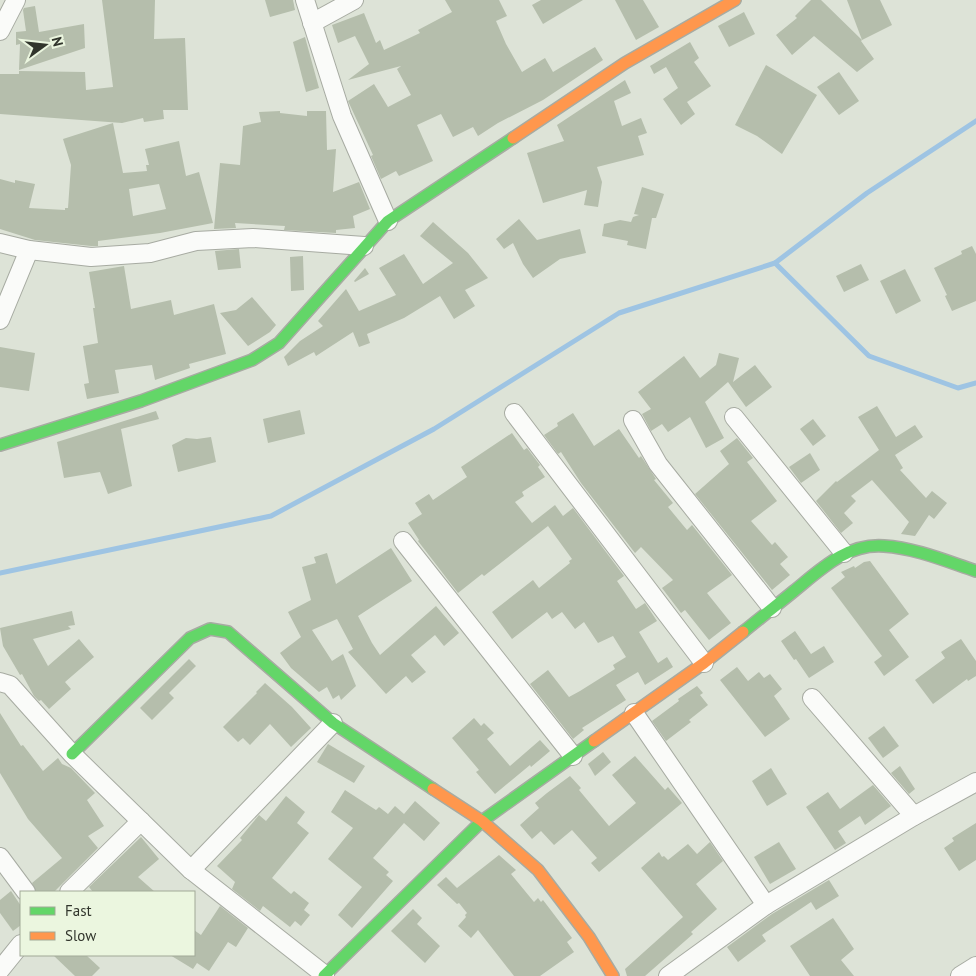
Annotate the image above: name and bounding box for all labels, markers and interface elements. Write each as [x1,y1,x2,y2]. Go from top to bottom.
north arrow [20,20,70,70]
text: N [48,35,67,48]
legend [20,891,195,956]
text: Fast [65,901,92,920]
text: Slow [65,926,96,945]

